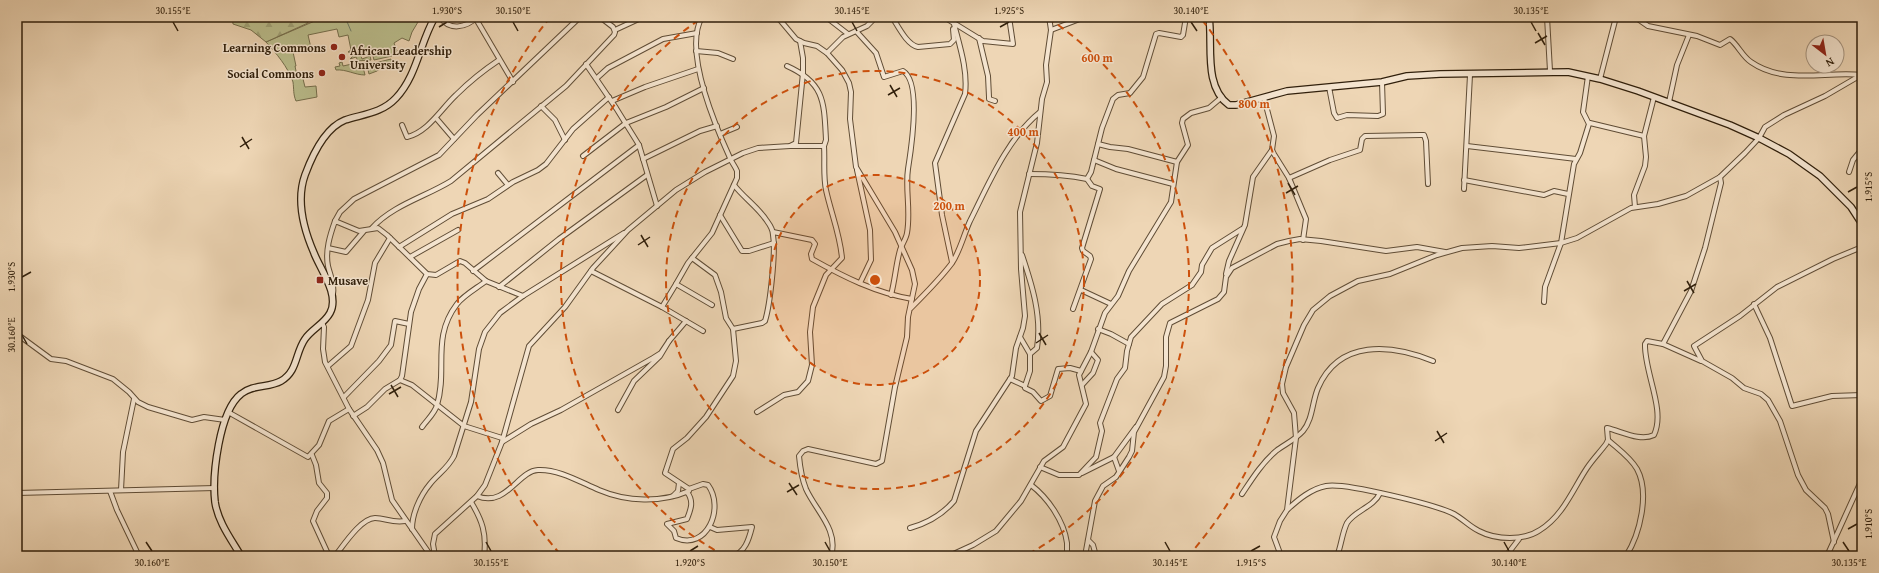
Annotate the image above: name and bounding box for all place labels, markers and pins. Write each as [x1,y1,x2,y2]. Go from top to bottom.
place label: Learning Commons [223,39,326,56]
marker: Learning Commons [329,42,339,52]
place label: African Leadership University [350,42,452,73]
marker: African Leadership University [337,52,347,62]
place label: Social Commons [227,65,314,82]
marker: Social Commons [317,68,327,78]
place label: Musave [328,272,368,289]
centre of rings [868,273,882,287]
marker: Musave [315,275,325,285]

